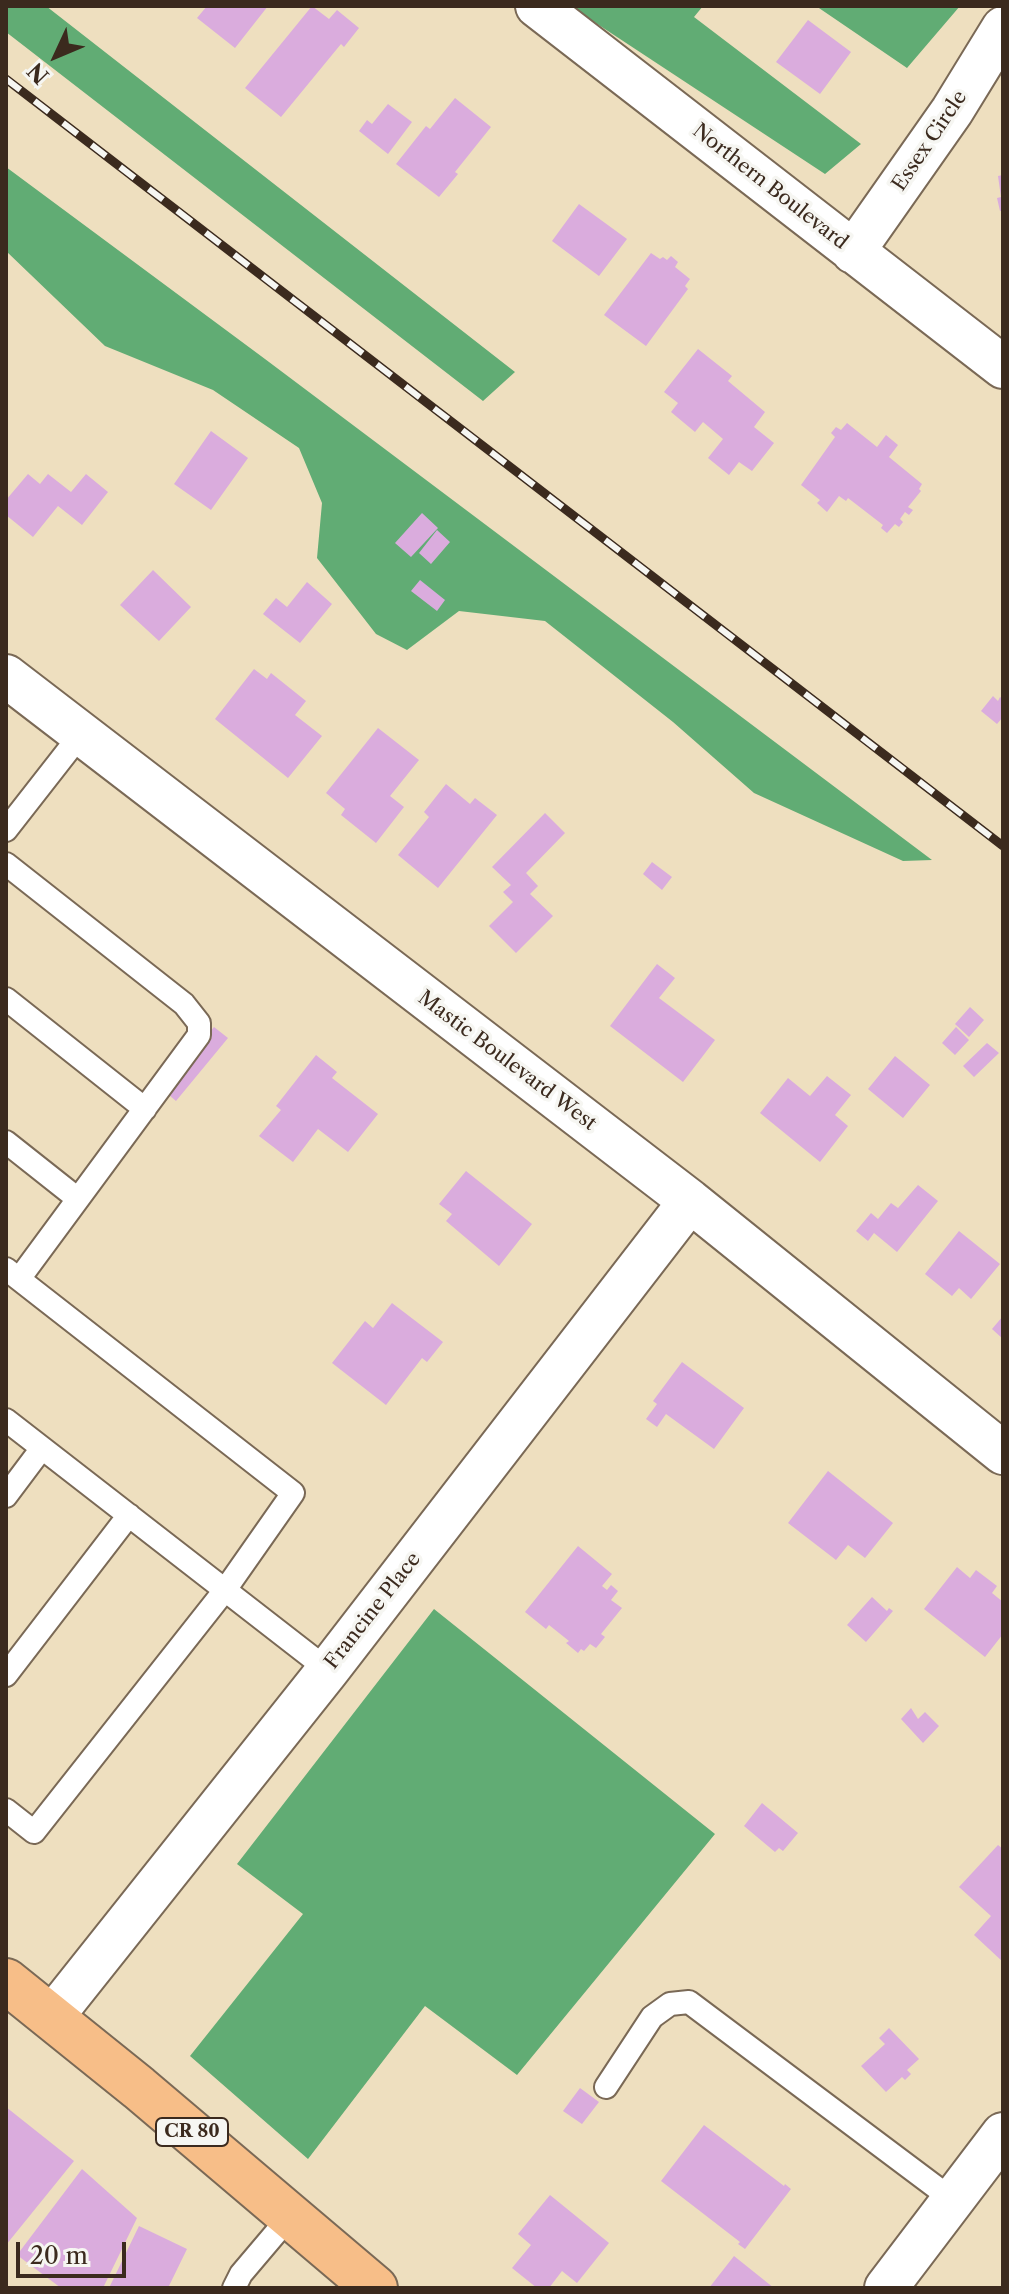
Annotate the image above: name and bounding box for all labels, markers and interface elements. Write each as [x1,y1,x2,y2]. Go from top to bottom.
north arrow [16,16,96,96]
text: N [22,57,55,89]
street label: Essex Circle [888,86,972,196]
street label: Northern Boulevard [688,119,852,255]
street label: Mastic Boulevard West [413,986,601,1136]
street label: Francine Place [320,1548,426,1674]
road number: CR 80 [156,2118,228,2146]
scale bar [20,2226,130,2276]
text: 20 m [30,2241,88,2270]

